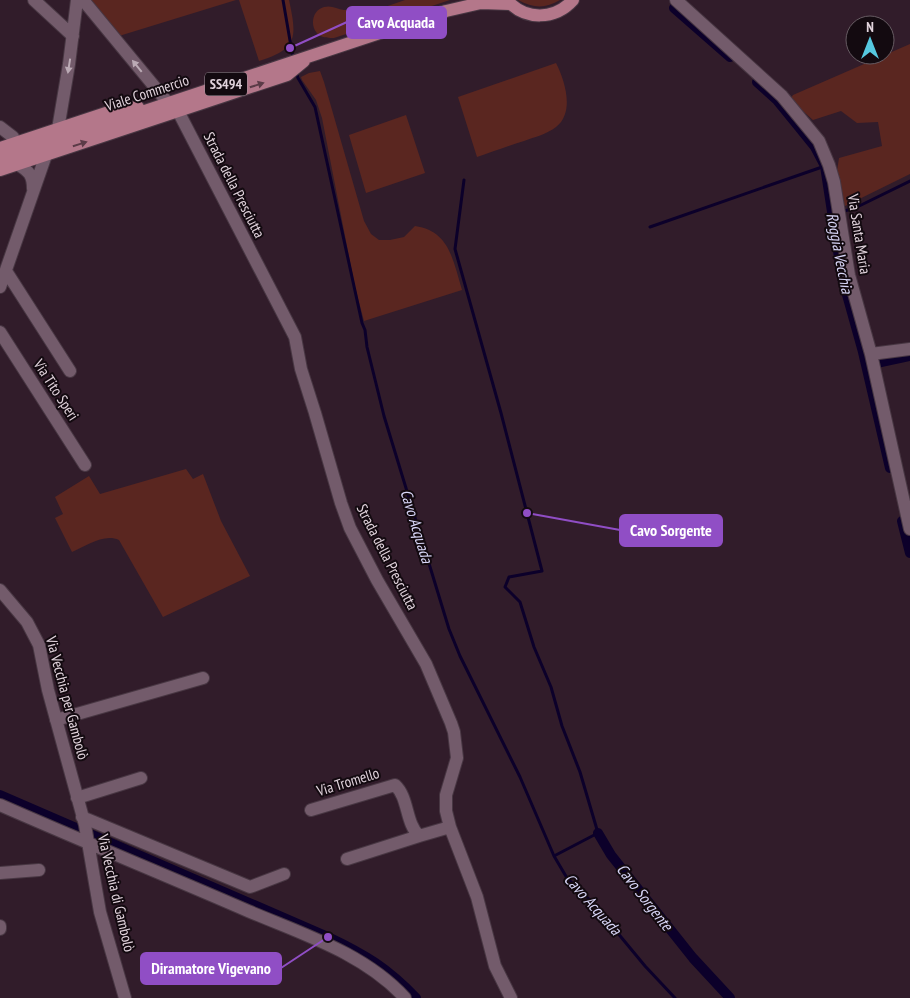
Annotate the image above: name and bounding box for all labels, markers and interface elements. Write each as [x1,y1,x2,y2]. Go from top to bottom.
callout: Cavo Acquada [347,7,446,38]
text: Cavo Acquada [357,12,435,32]
north arrow [845,15,895,65]
text: N [866,18,874,36]
one-way arrow [65,58,73,74]
one-way arrow [132,60,143,73]
street label: Viale Commercio [102,70,191,115]
road number: SS494 [205,72,247,96]
one-way arrow [250,81,265,89]
street label: Strada della Presciutta [200,129,269,241]
one-way arrow [72,140,87,147]
street label: Via Santa Maria [844,192,875,275]
water label: Roggia Vecchia [822,211,858,297]
street label: Via Tito Speri [29,355,83,424]
water label: Cavo Acquada [396,487,438,567]
street label: Strada della Presciutta [353,501,422,613]
callout: Cavo Sorgente [620,515,722,546]
text: Cavo Sorgente [630,520,712,540]
street label: Via Vecchia per Gambolò [42,633,93,762]
street label: Via Tromello [313,763,381,800]
street label: Via Vecchia di Gambolò [94,831,139,953]
water label: Cavo Sorgente [613,859,678,936]
water label: Cavo Acquada [560,869,627,940]
callout: Diramatore Vigevano [141,953,281,984]
text: Diramatore Vigevano [151,958,271,978]

